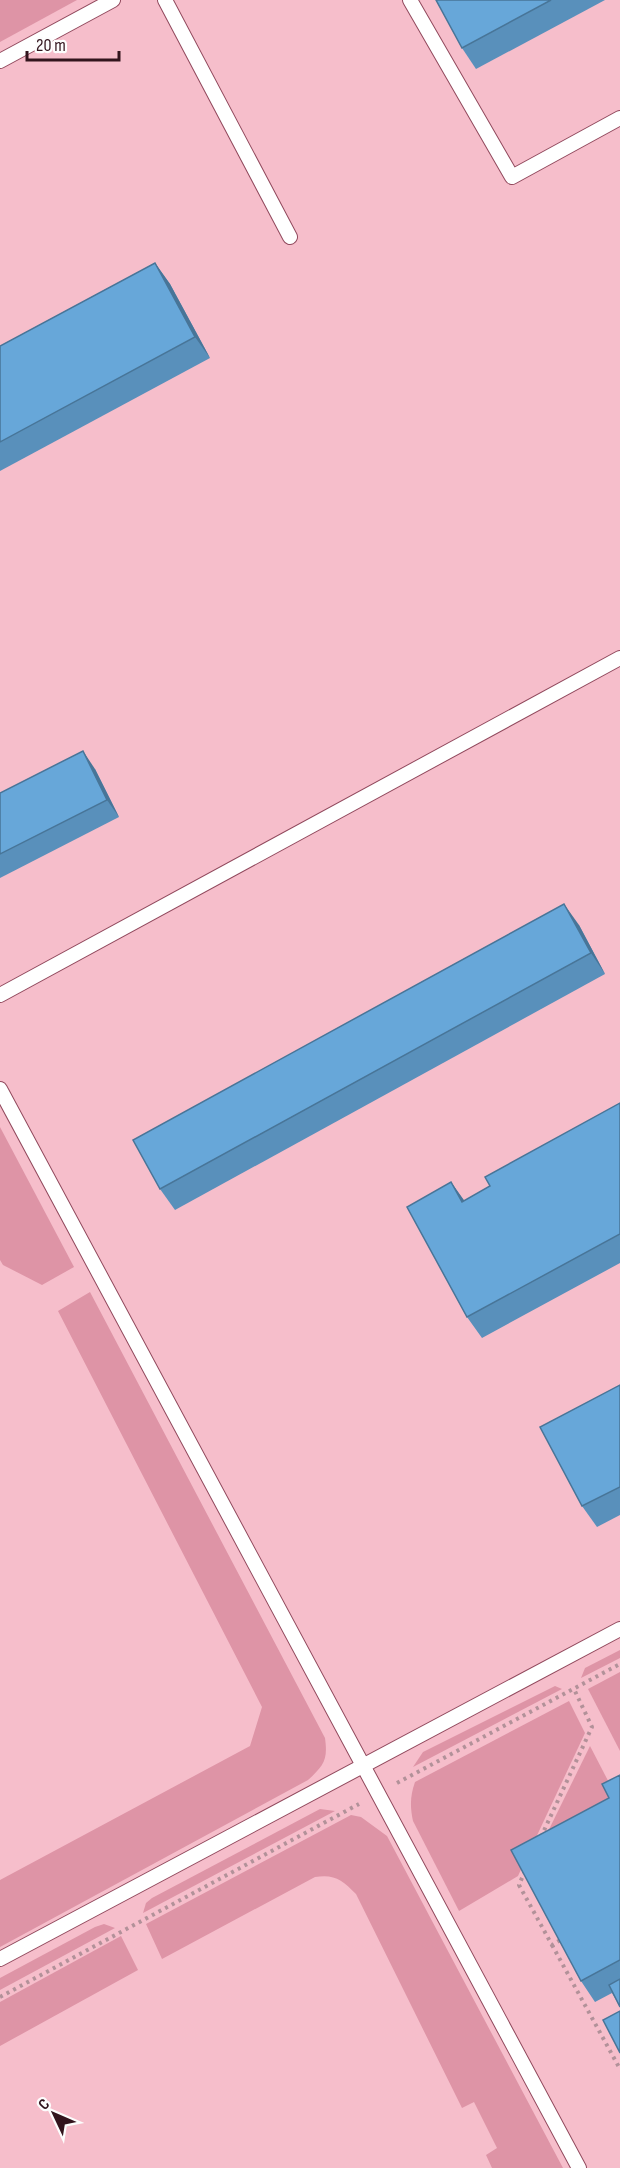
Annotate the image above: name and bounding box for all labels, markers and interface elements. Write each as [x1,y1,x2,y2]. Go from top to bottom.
scale bar [27,24,118,62]
text: 20 m [36,35,66,56]
north arrow [24,2084,84,2144]
text: С [35,2095,54,2114]

